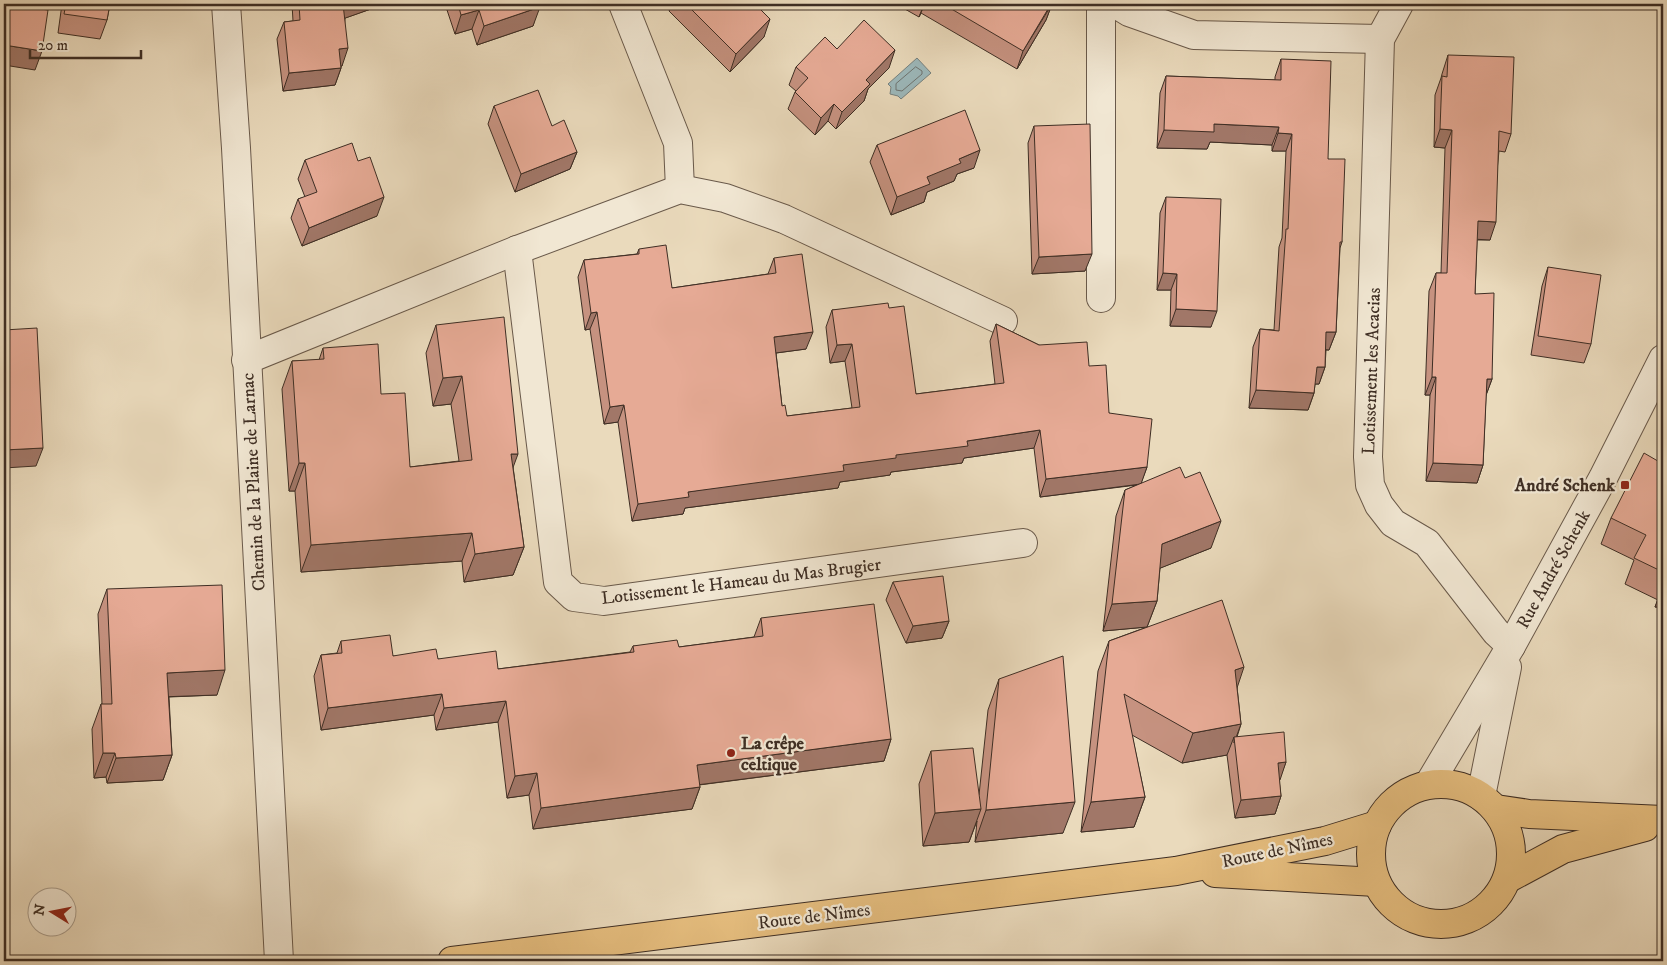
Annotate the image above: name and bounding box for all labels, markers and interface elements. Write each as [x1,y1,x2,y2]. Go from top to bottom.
scale bar [30,28,141,60]
text: 20 m [38,36,68,55]
street label: Lotissement les Acacias [1358,287,1386,455]
street label: Chemin de la Plaine de Larnac [237,372,271,592]
place label: André Schenk [1514,475,1616,497]
marker: André Schenk [1619,479,1631,491]
street label: Rue André Schenk [1512,506,1596,633]
street label: Lotissement le Hameau du Mas Brugier [600,554,883,610]
place label: La crêpe celtique [741,733,804,776]
marker: La crêpe celtique [725,747,737,759]
street label: Route de Nîmes [1220,829,1335,873]
north arrow [28,888,78,938]
street label: Route de Nîmes [757,899,871,935]
text: N [30,902,50,917]

